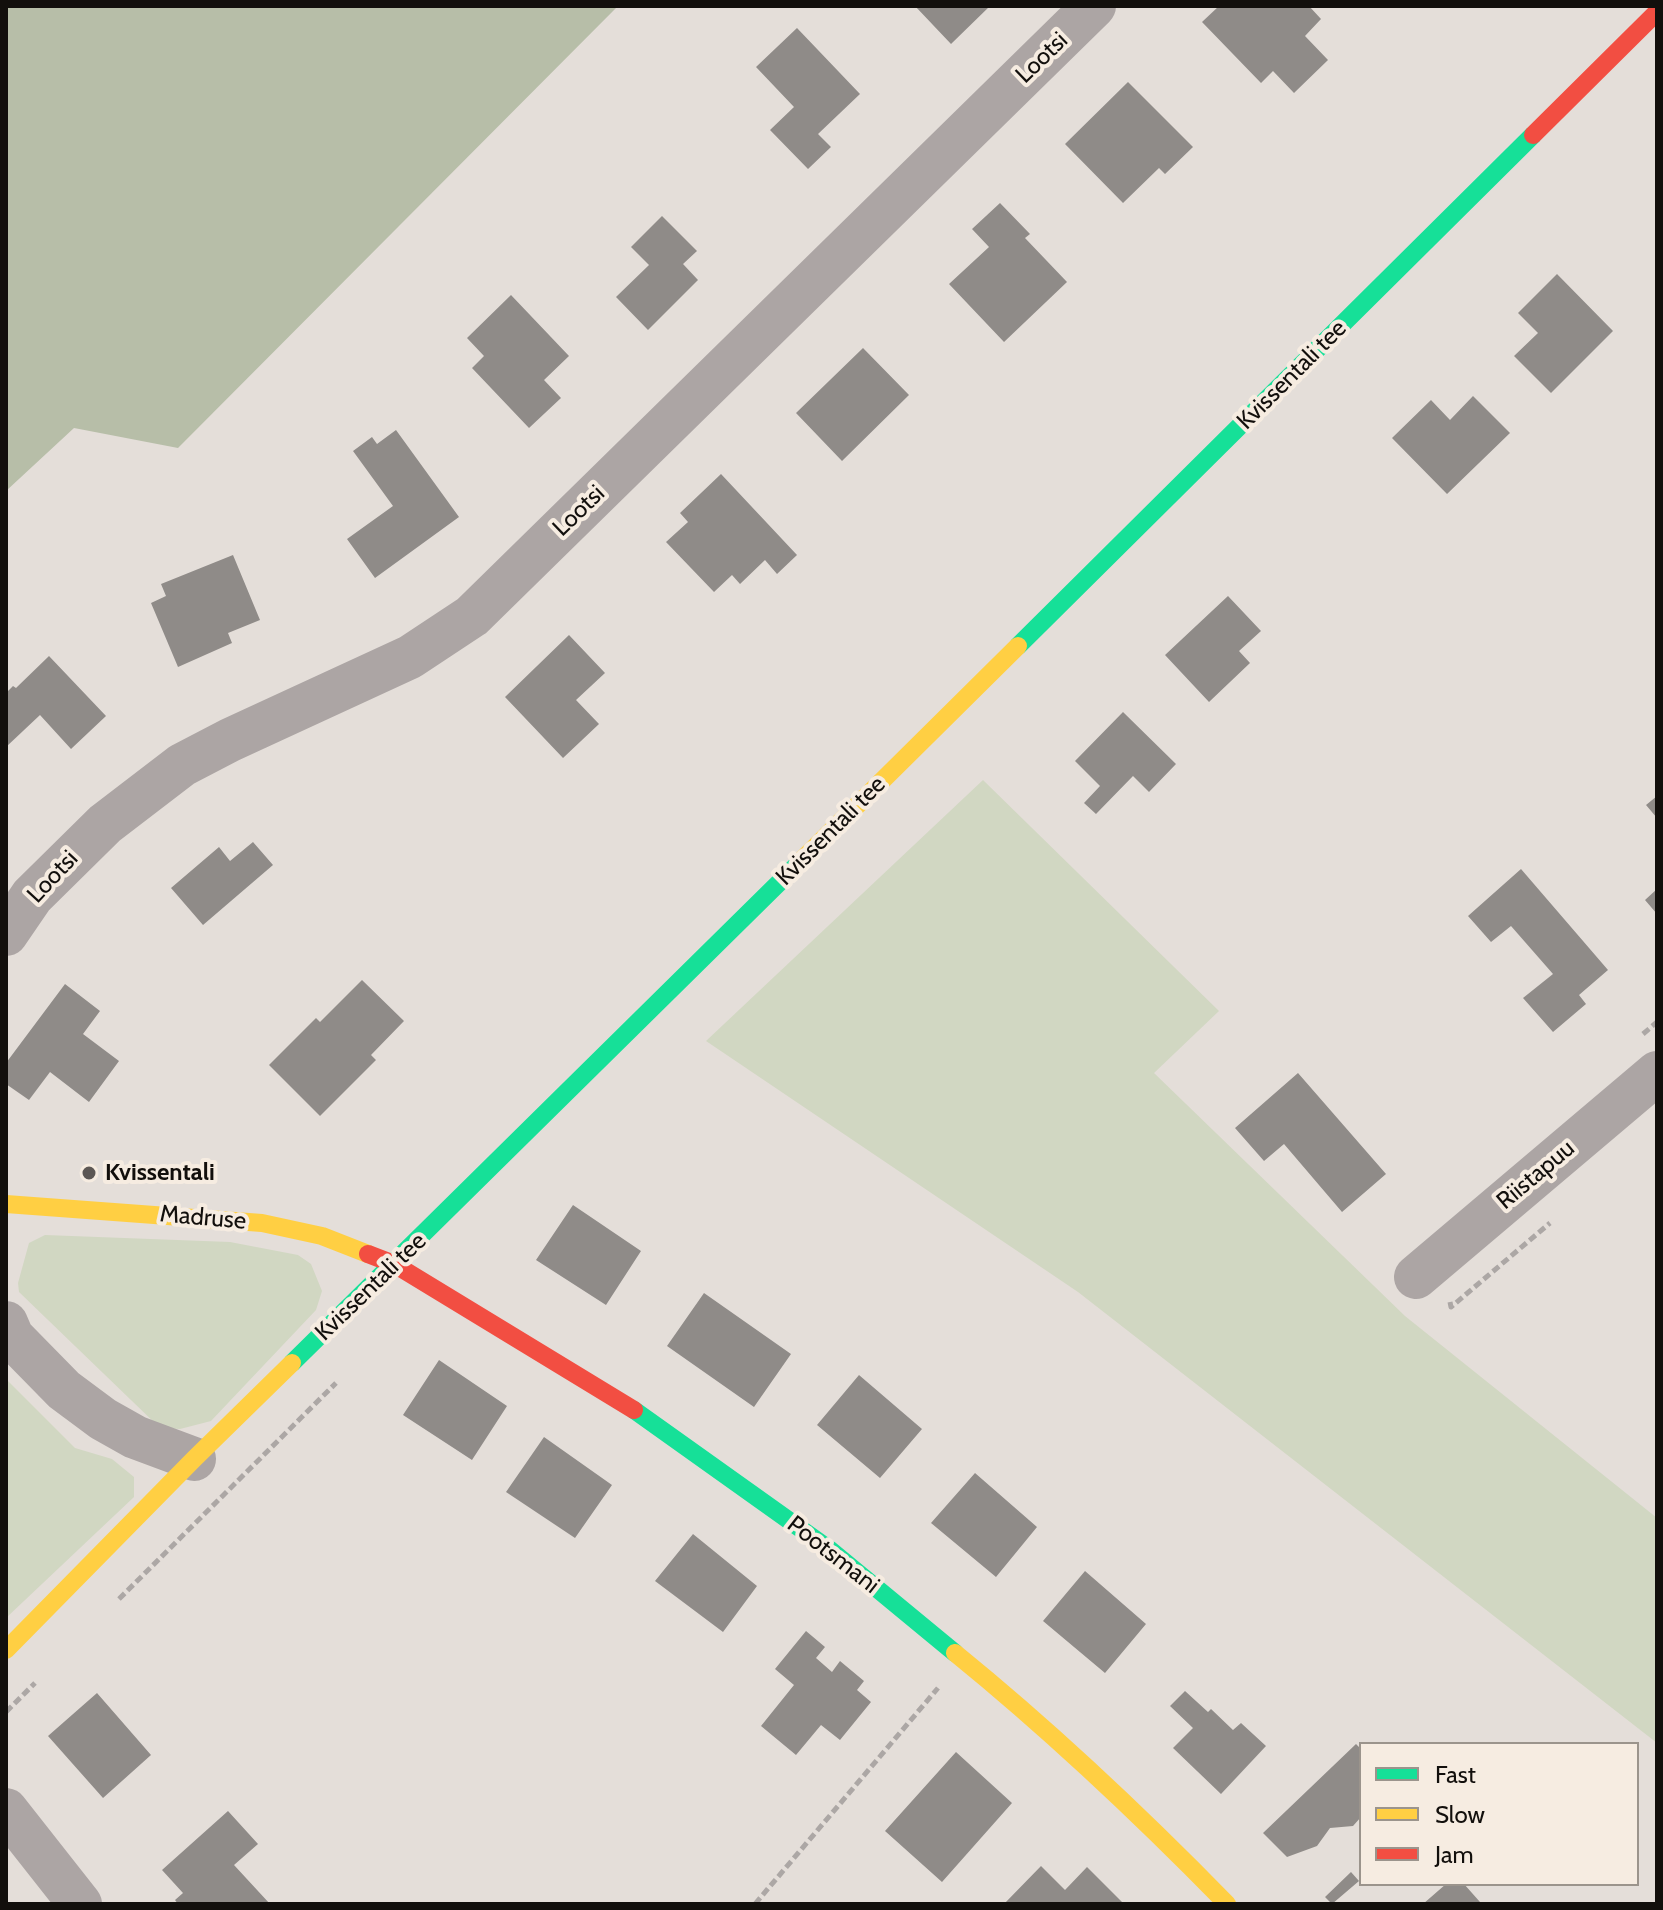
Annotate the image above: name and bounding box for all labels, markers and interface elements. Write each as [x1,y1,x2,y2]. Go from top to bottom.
street label: Lootsi [1010,26,1074,90]
street label: Kvissentali tee [1231,314,1353,436]
street label: Lootsi [547,479,611,543]
street label: Kvissentali tee [770,770,892,892]
street label: Lootsi [22,845,84,909]
street label: Riistapuu [1491,1134,1581,1216]
place label: Kvissentali [105,1159,215,1187]
marker: Kvissentali [80,1164,98,1182]
street label: Madruse [159,1200,247,1236]
street label: Kvissentali tee [310,1227,432,1347]
street label: Pootsmani [781,1510,885,1600]
legend [1359,1742,1639,1886]
text: Fast [1435,1760,1476,1789]
text: Slow [1435,1800,1485,1829]
text: Jam [1435,1840,1473,1869]

